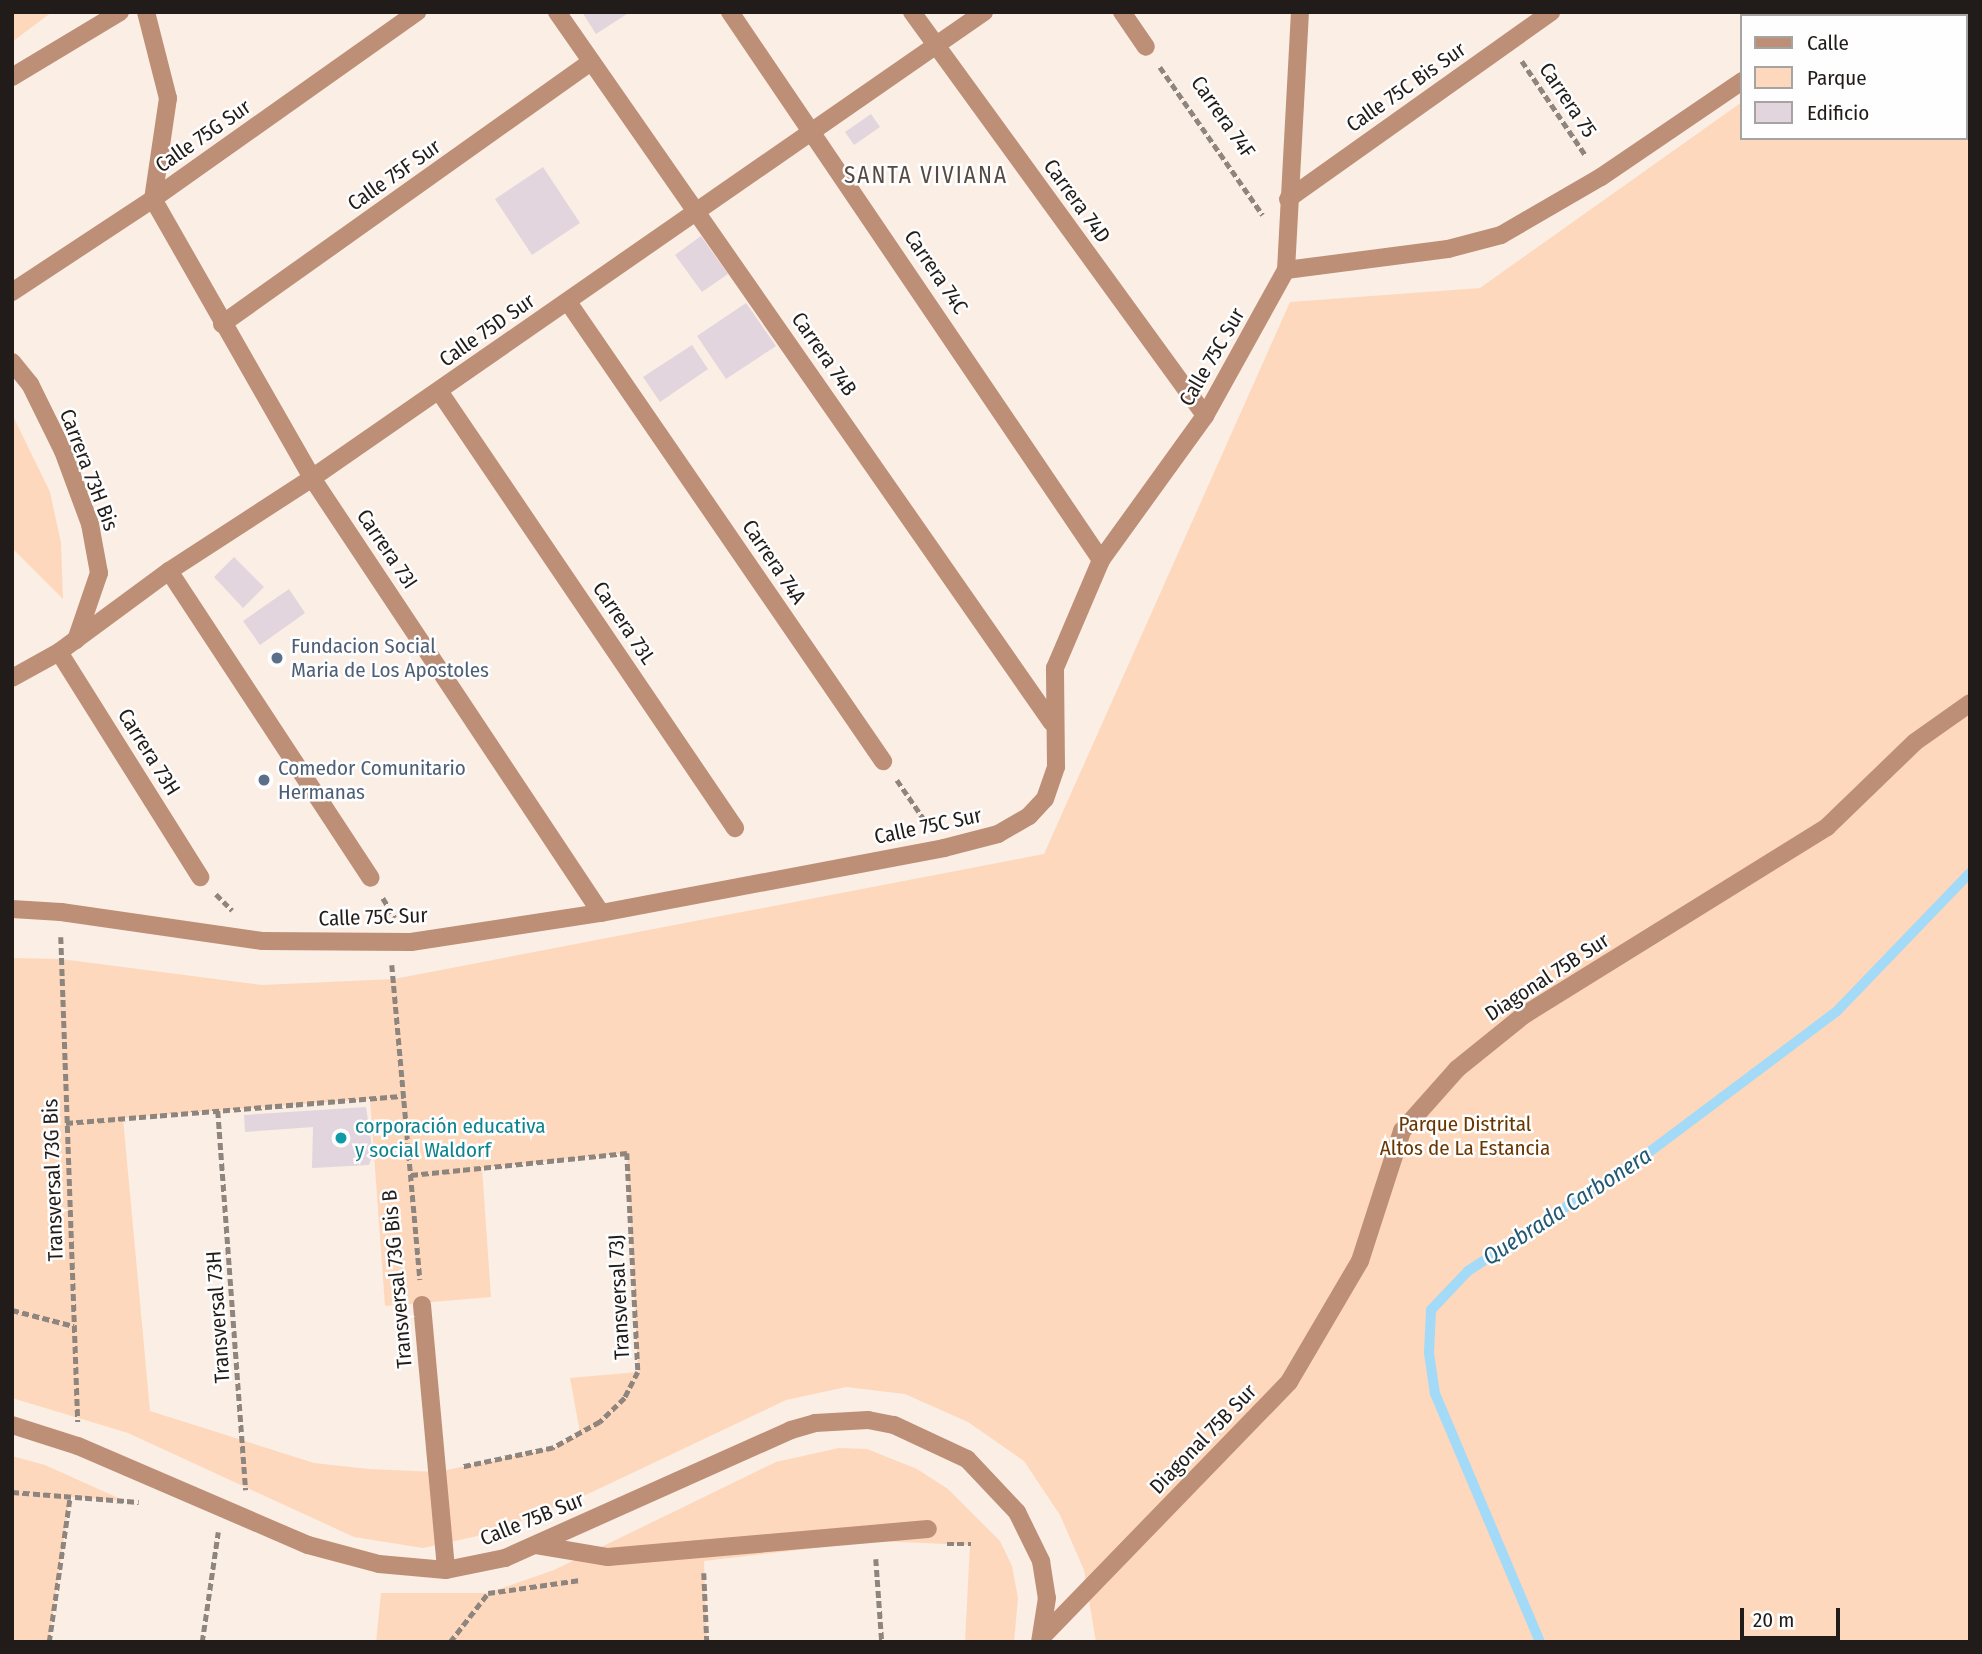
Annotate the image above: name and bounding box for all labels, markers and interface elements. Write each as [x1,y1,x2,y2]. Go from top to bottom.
legend [1741,14,1968,140]
text: Calle [1807,30,1849,56]
street label: Calle 75C Bis Sur [1342,37,1470,137]
street label: Carrera 75 [1534,58,1602,142]
text: Parque [1807,65,1867,91]
street label: Carrera 74F [1186,71,1260,163]
street label: Calle 75G Sur [151,94,255,178]
text: Edificio [1807,100,1869,126]
street label: Calle 75F Sur [343,134,445,216]
street label: Carrera 74D [1038,154,1116,248]
district label: SANTA VIVIANA [846,161,1006,189]
street label: Carrera 74C [899,225,973,319]
street label: Calle 75D Sur [434,288,540,372]
street label: Calle 75C Sur [1174,303,1250,411]
street label: Carrera 74B [786,307,862,401]
street label: Carrera 73H Bis [54,406,124,534]
street label: Carrera 73I [351,504,423,594]
street label: Carrera 74A [737,515,811,609]
street label: Carrera 73L [587,577,661,669]
place label: Fundacion Social Maria de Los Apostoles [291,633,489,683]
marker: Fundacion Social Maria de Los Apostoles [269,650,285,666]
street label: Carrera 73H [112,704,186,800]
place label: Comedor Comunitario Hermanas [278,755,466,805]
marker: Comedor Comunitario Hermanas [256,772,272,788]
street label: Calle 75C Sur [872,802,984,850]
street label: Calle 75C Sur [318,903,428,931]
street label: Diagonal 75B Sur [1480,928,1614,1026]
street label: Transversal 73G Bis [38,1098,68,1262]
park label: Parque Distrital Altos de La Estancia [1380,1111,1550,1161]
place label: corporación educativa y social Waldorf [355,1113,546,1163]
marker: corporación educativa y social Waldorf [333,1130,349,1146]
water label: Quebrada Carbonera [1478,1141,1656,1271]
street label: Transversal 73G Bis B [377,1189,417,1369]
street label: Transversal 73J [603,1234,635,1360]
street label: Transversal 73H [201,1250,235,1384]
street label: Diagonal 75B Sur [1144,1379,1262,1499]
street label: Calle 75B Sur [476,1487,588,1551]
scale bar [1744,1594,1844,1638]
text: 20 m [1753,1607,1794,1633]

